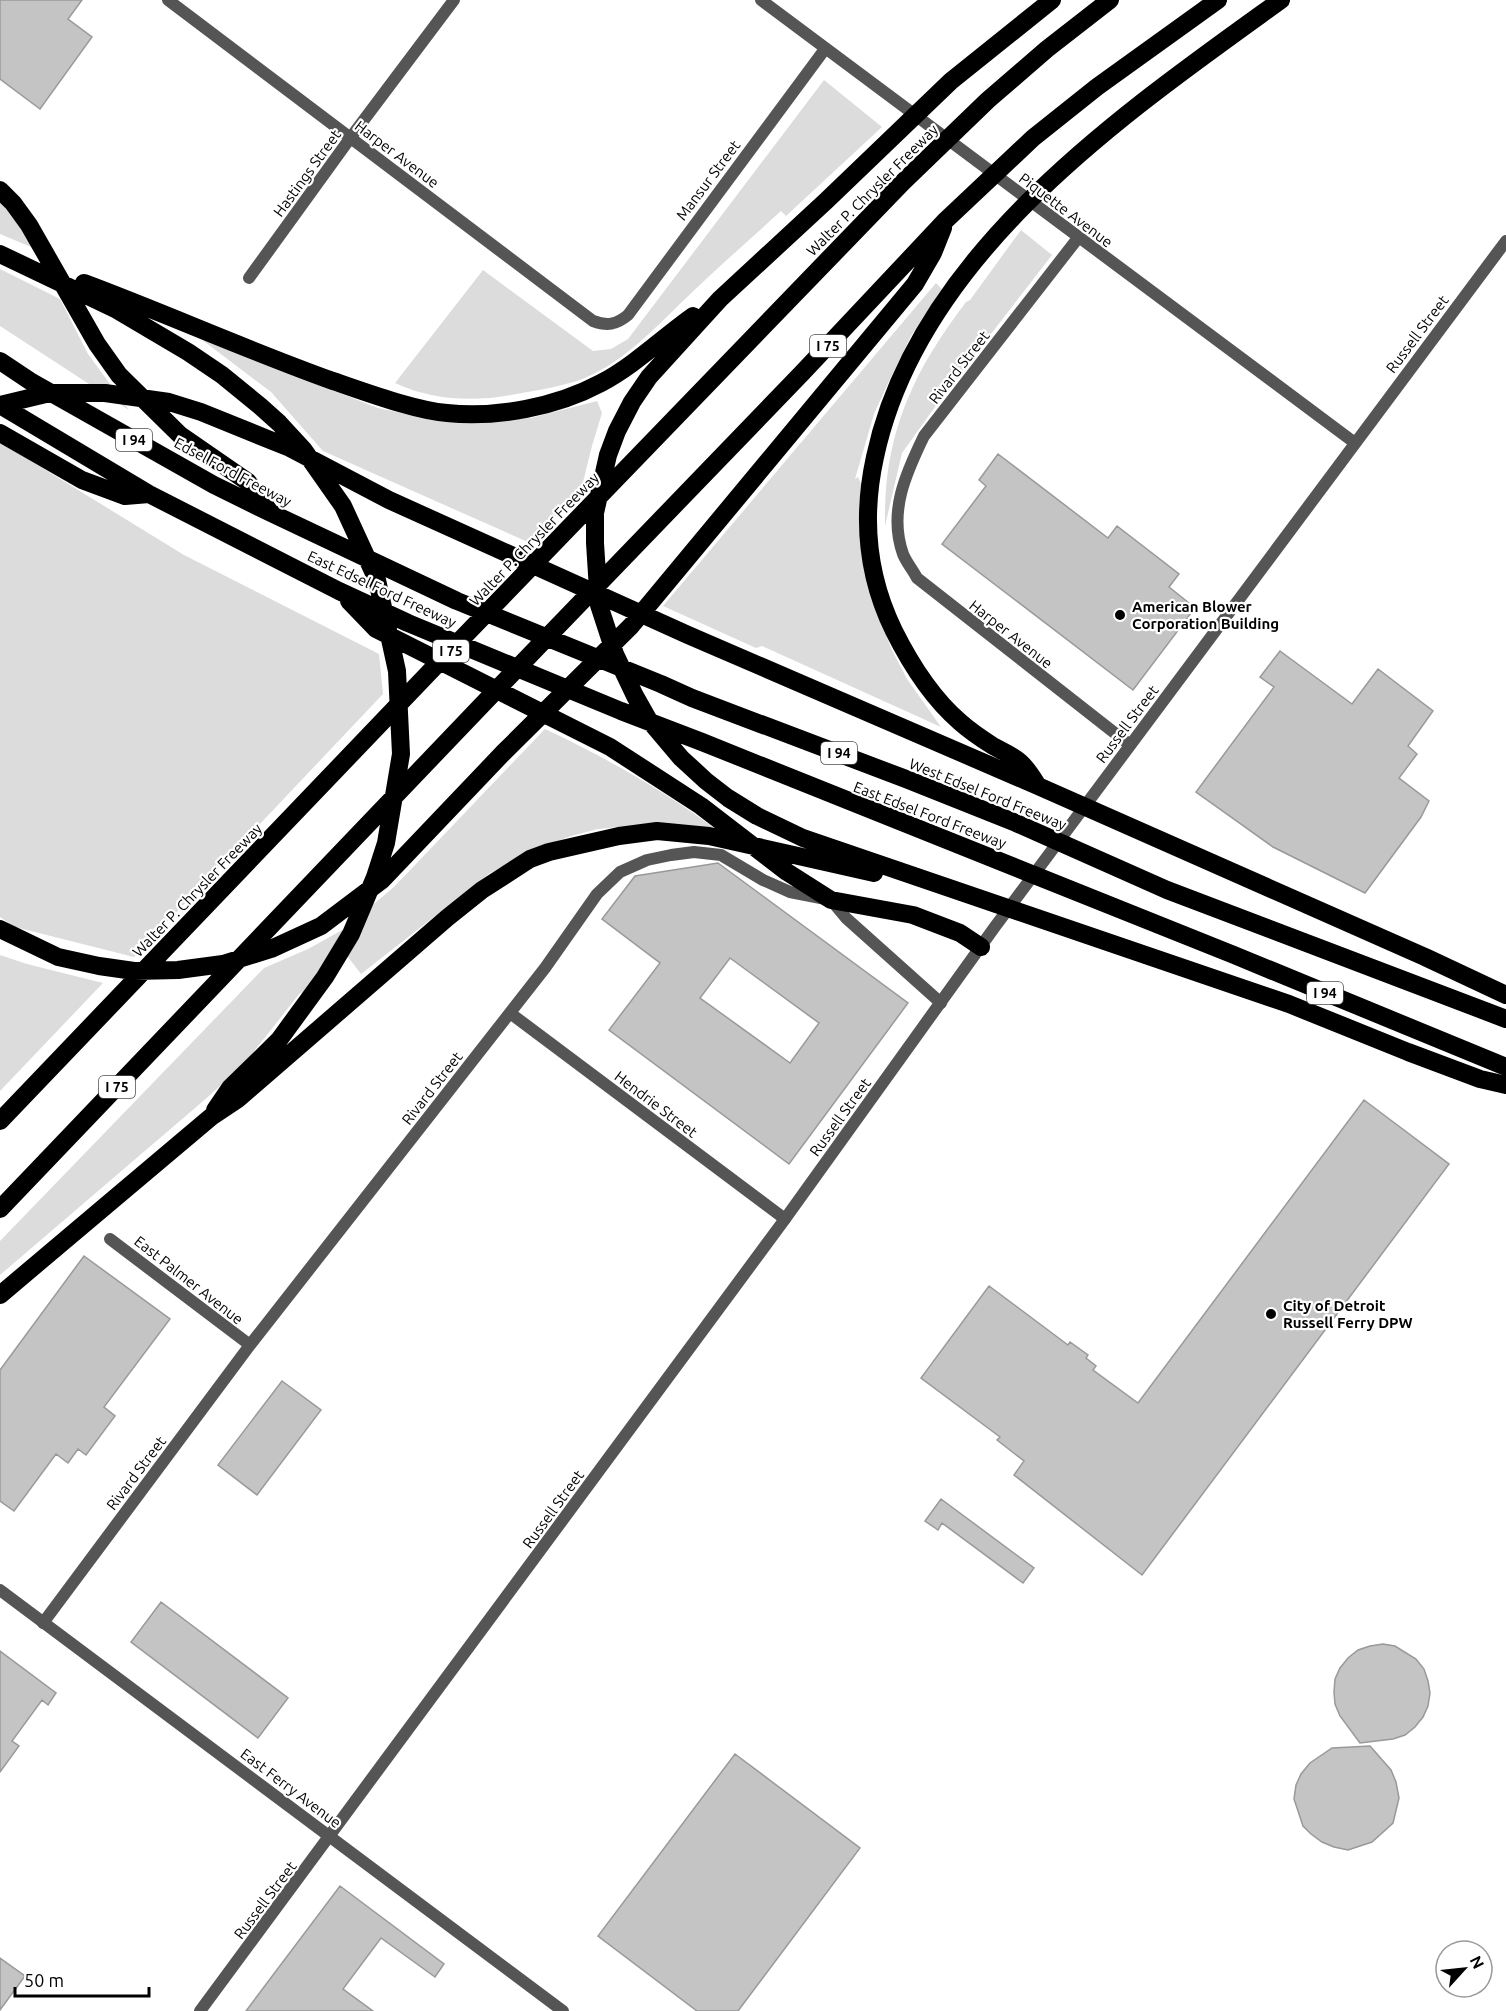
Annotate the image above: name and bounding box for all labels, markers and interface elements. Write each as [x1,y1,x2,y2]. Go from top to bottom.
street label: Harper Avenue [352,117,442,191]
street label: Walter P. Chrysler Freeway [803,121,941,259]
street label: Hastings Street [270,126,344,220]
street label: Mansur Street [673,137,744,223]
street label: Piquette Avenue [1016,169,1116,251]
street label: Russell Street [1382,292,1452,376]
street label: Rivard Street [925,327,993,407]
road number: I 75 [810,335,846,357]
road number: I 94 [116,429,152,451]
street label: Edsel Ford Freeway [172,434,294,510]
street label: Walter P. Chrysler Freeway [466,469,602,609]
street label: East Edsel Ford Freeway [305,547,459,631]
street label: Harper Avenue [966,596,1056,672]
place label: American Blower Corporation Building [1132,598,1279,632]
marker: American Blower Corporation Building [1113,608,1127,622]
road number: I 75 [433,640,469,662]
street label: Russell Street [1092,682,1162,766]
road number: I 94 [821,742,857,764]
street label: West Edsel Ford Freeway [907,755,1069,833]
street label: East Edsel Ford Freeway [851,778,1009,852]
street label: Walter P. Chrysler Freeway [129,820,265,960]
road number: I 94 [1307,982,1343,1004]
street label: Rivard Street [398,1048,466,1128]
street label: Hendrie Street [611,1067,701,1141]
street label: Russell Street [806,1075,874,1159]
road number: I 75 [99,1076,135,1098]
street label: East Palmer Avenue [131,1232,247,1328]
place label: City of Detroit Russell Ferry DPW [1283,1297,1413,1331]
marker: City of Detroit Russell Ferry DPW [1264,1307,1278,1321]
street label: Rivard Street [103,1433,169,1513]
street label: Russell Street [519,1467,587,1551]
street label: East Ferry Avenue [238,1745,344,1831]
street label: Russell Street [230,1858,300,1942]
north arrow [1434,1939,1494,1999]
text: N [1467,1953,1488,1972]
scale bar [15,1960,148,1998]
text: 50 m [24,1970,64,1990]

